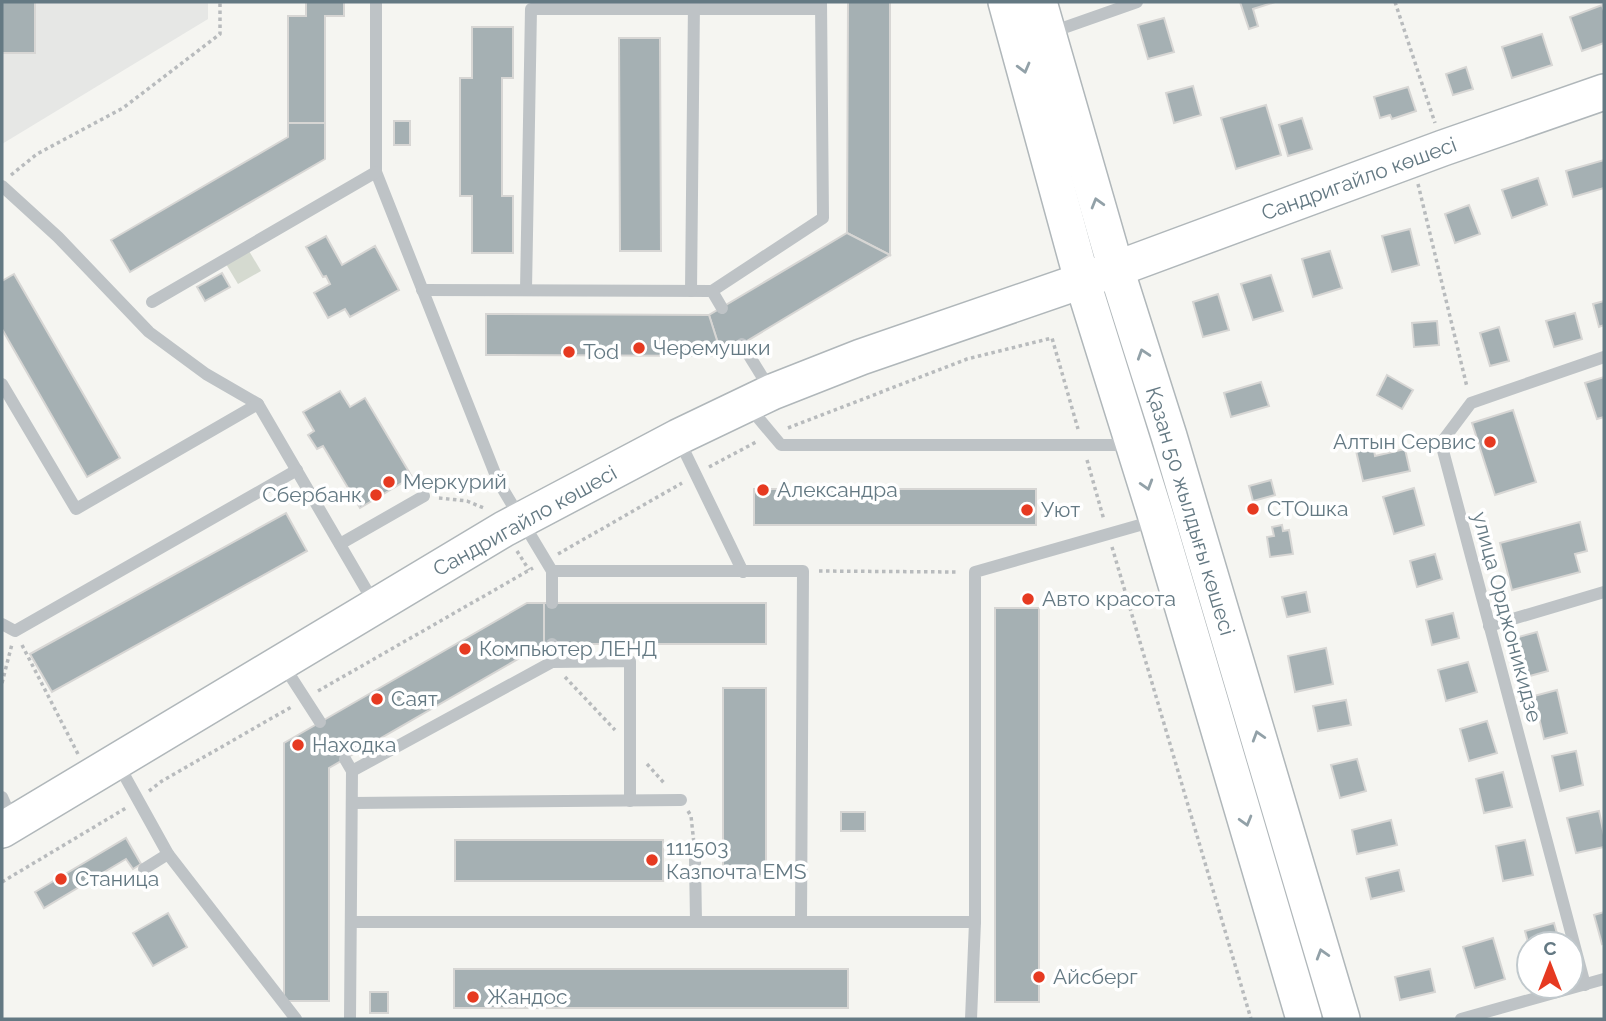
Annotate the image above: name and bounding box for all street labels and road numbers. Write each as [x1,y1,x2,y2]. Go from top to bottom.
street label: Сандригайло көшесі [1258,132,1460,225]
street label: Қазан 50 жылдығы көшесі [1141,383,1240,638]
street label: Сандригайло көшесі [429,460,621,581]
street label: улица Орджоникидзе [1467,509,1548,725]

